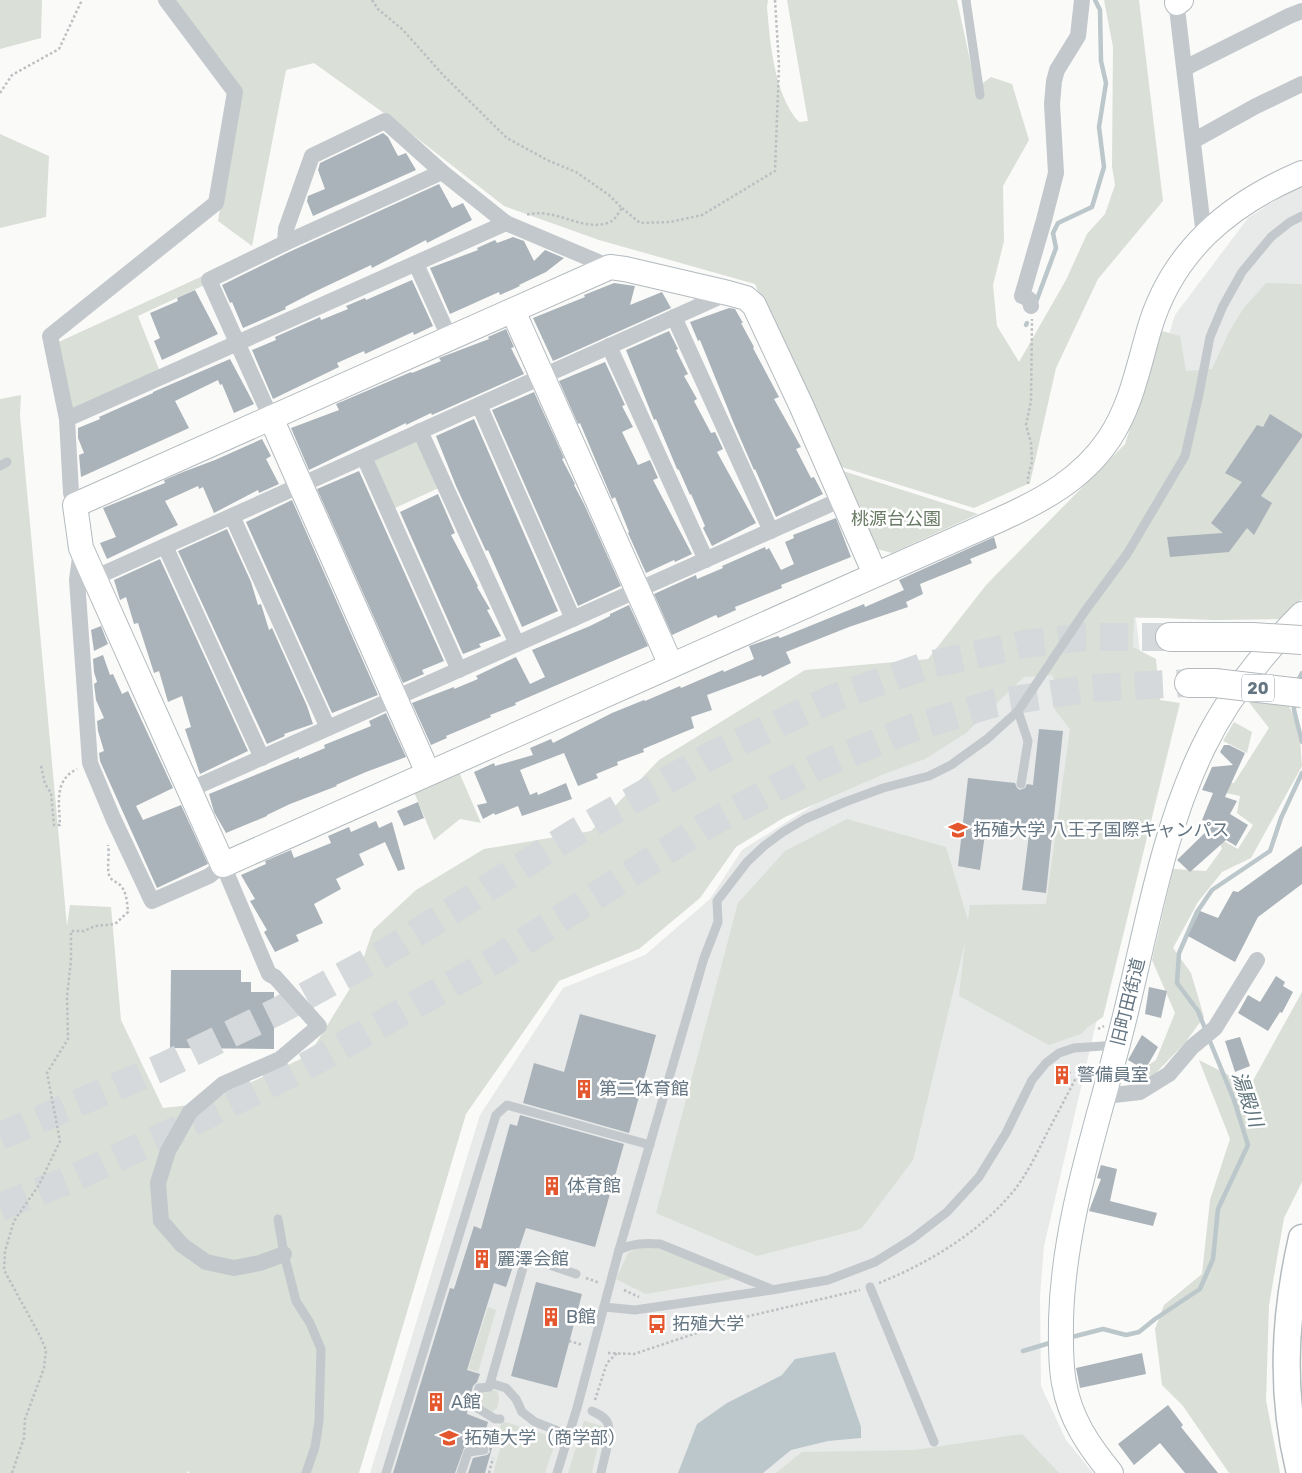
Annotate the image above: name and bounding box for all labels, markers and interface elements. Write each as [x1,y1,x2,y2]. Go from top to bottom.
park label: 桃源台公園 [851,508,941,530]
road number: 20 [1242,674,1274,701]
school or university icon: 拓殖大学 八王子国際キャンパス [947,819,969,841]
place label: 拓殖大学 八王子国際キャンパス [973,819,1229,841]
street label: 旧町田街道 [1106,956,1150,1048]
building icon: 警備員室 [1051,1064,1073,1086]
place label: 警備員室 [1077,1064,1149,1086]
water label: 湯殿川 [1227,1068,1268,1132]
building icon: 第二体育館 [573,1078,595,1100]
place label: 第二体育館 [599,1078,689,1100]
building icon: 体育館 [541,1175,563,1197]
place label: 体育館 [567,1175,621,1197]
building icon: 麗澤会館 [471,1248,493,1270]
place label: 麗澤会館 [497,1248,569,1270]
building icon: B館 [540,1306,562,1328]
place label: B館 [566,1306,596,1328]
bus stop icon: 拓殖大学 [646,1313,668,1335]
place label: 拓殖大学 [672,1313,744,1335]
building icon: A館 [425,1391,447,1413]
place label: A館 [451,1391,481,1413]
school or university icon: 拓殖大学（商学部） [438,1427,460,1449]
place label: 拓殖大学（商学部） [464,1427,626,1449]

